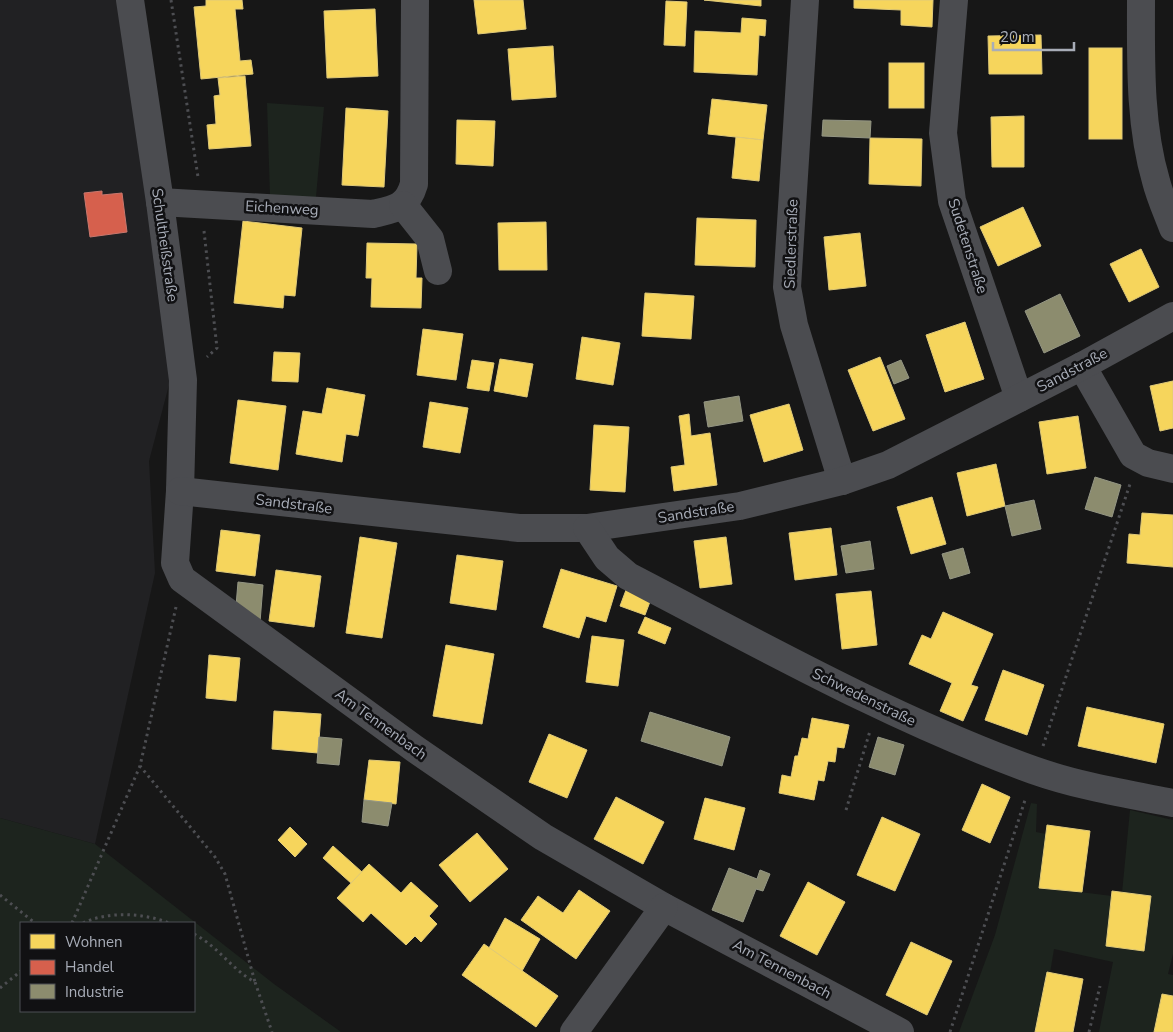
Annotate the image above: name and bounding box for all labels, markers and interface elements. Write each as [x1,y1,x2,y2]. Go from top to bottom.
scale bar [993,20,1074,52]
text: 20 m [1000,27,1035,47]
street label: Schultheißstraße [147,187,183,303]
street label: Eichenweg [245,196,319,220]
street label: Sudetenstraße [943,196,993,296]
street label: Siedlerstraße [779,199,803,289]
street label: Sandstraße [1033,343,1111,397]
street label: Sandstraße [254,489,334,519]
street label: Sandstraße [656,496,736,528]
street label: Schwedenstraße [809,663,919,731]
street label: Am Tennenbach [331,684,431,764]
legend [20,922,195,1012]
text: Wohnen [65,932,123,952]
street label: Am Tennenbach [729,935,835,1003]
text: Handel [65,957,115,977]
text: Industrie [65,982,124,1002]

